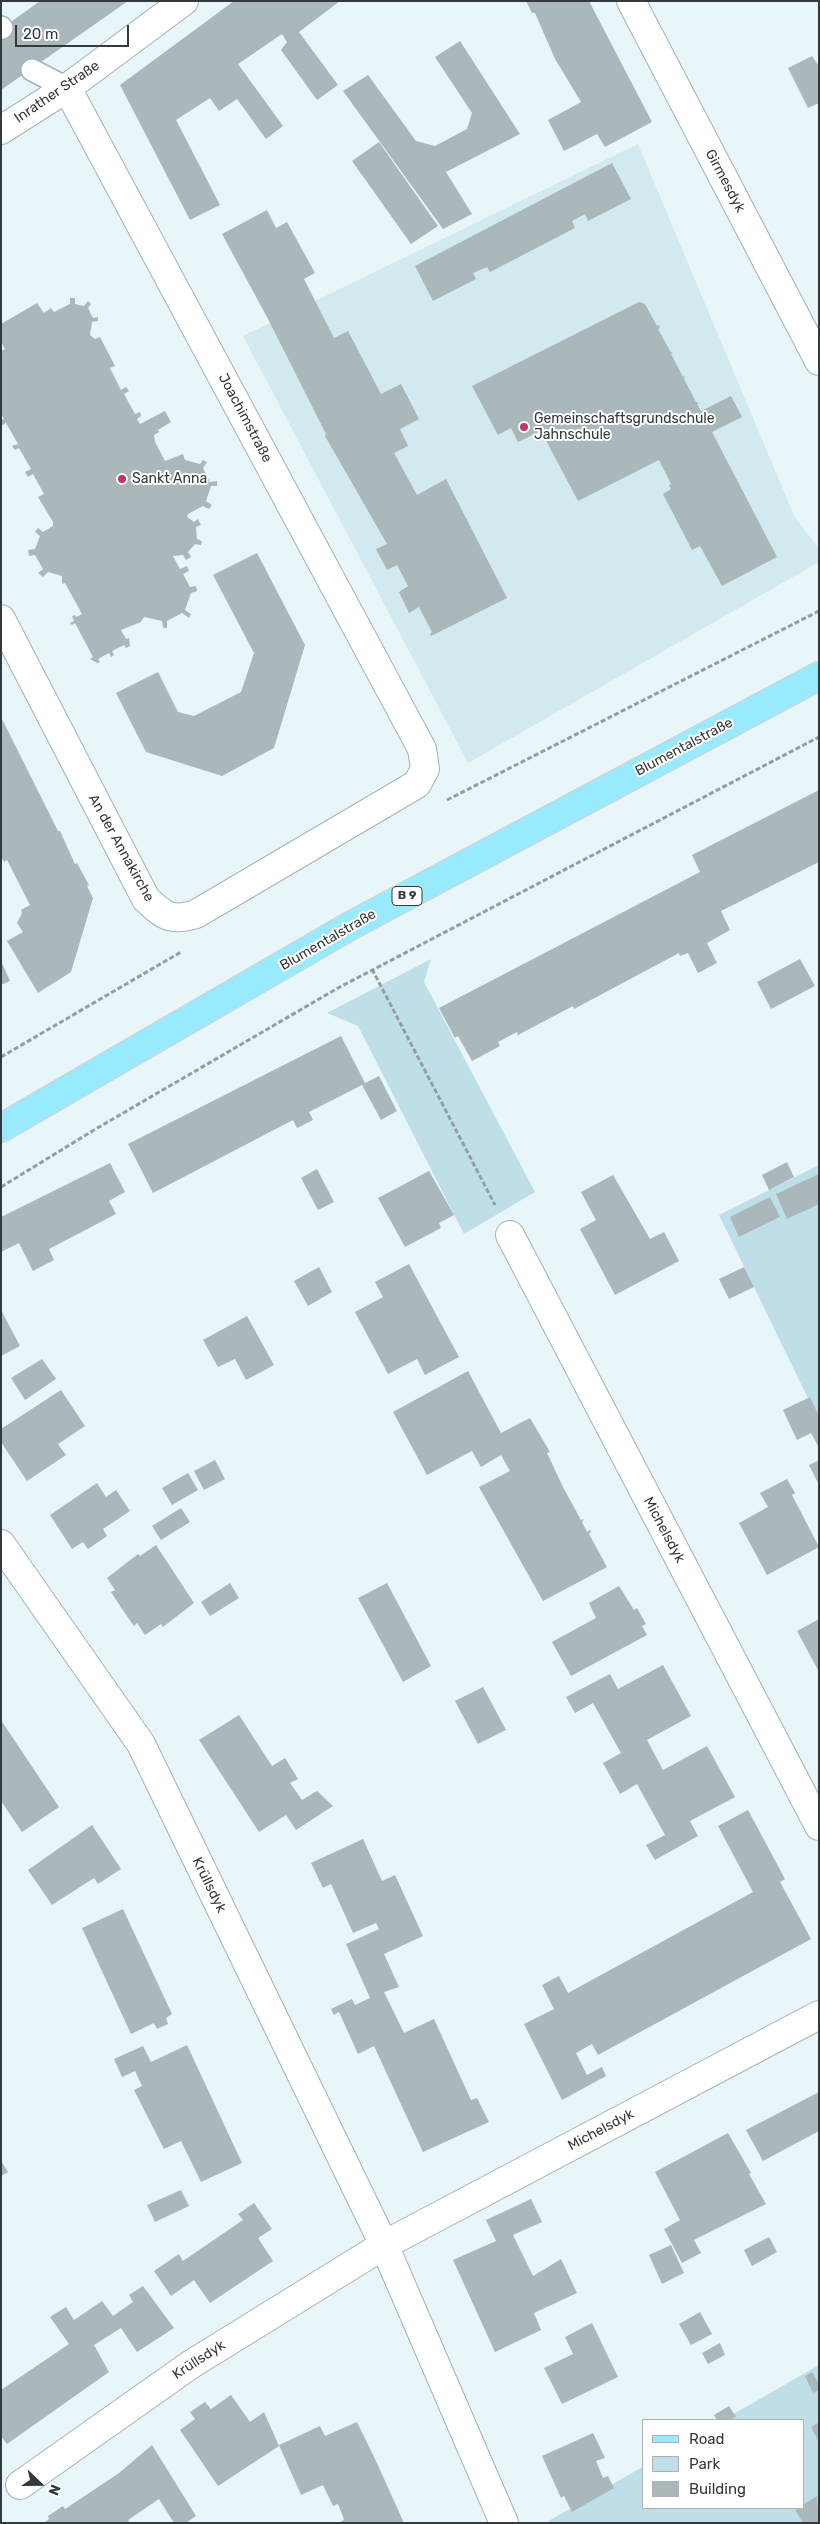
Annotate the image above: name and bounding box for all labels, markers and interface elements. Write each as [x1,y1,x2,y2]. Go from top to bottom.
scale bar [18,15,131,47]
text: 20 m [23,25,58,43]
street label: Inrather Straße [11,57,103,127]
street label: Girmesdyk [701,147,749,215]
street label: Joachimstraße [214,371,276,465]
place label: Gemeinschaftsgrundschule Jahnschule [534,411,715,444]
marker: Gemeinschaftsgrundschule Jahnschule [518,421,530,433]
place label: Sankt Anna [132,471,207,487]
marker: Sankt Anna [116,473,128,485]
street label: Blumentalstraße [632,714,736,780]
street label: An der Annakirche [85,791,157,905]
road number: B 9 [392,886,422,906]
street label: Blumentalstraße [277,906,379,974]
street label: Michelsdyk [640,1494,688,1566]
street label: Krüllsdyk [188,1855,230,1915]
street label: Michelsdyk [565,2106,637,2154]
street label: Krüllsdyk [170,2337,228,2383]
legend [642,2419,805,2509]
text: Road [689,2430,725,2448]
text: Park [689,2455,720,2473]
north arrow [15,2459,65,2509]
text: Building [689,2480,746,2498]
text: N [45,2482,64,2498]

